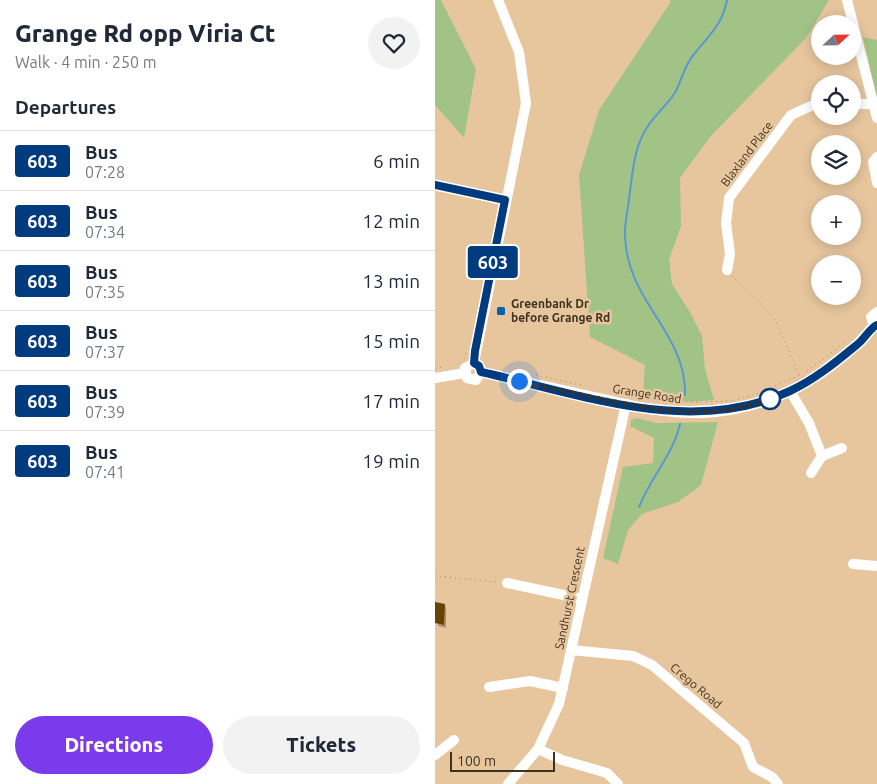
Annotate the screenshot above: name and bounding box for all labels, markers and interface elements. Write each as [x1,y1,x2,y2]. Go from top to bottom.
north arrow [811,15,861,65]
map controls [811,15,861,305]
button: heart [368,17,420,69]
text: Grange Rd opp Viria Ct [15,20,276,47]
text: Walk · 4 min · 250 m [15,53,157,71]
button: locate [811,75,861,125]
text: Departures [15,96,116,118]
street label: Blaxland Place [718,119,775,189]
button: layers [811,135,861,185]
text: Bus [85,141,118,163]
text: 6 min [373,150,420,172]
text: 603 [27,151,58,171]
text: 07:28 [85,163,125,181]
button: + [811,195,861,245]
text: Bus [85,201,118,223]
text: 12 min [362,210,420,232]
text: 603 [27,211,58,231]
text: 07:34 [85,223,125,241]
line badge: 603 [464,246,522,278]
text: 603 [478,252,508,272]
button: − [811,255,861,305]
text: Bus [85,261,118,283]
text: 13 min [362,270,420,292]
text: 603 [27,271,58,291]
text: 07:35 [85,283,125,301]
place label: Greenbank Dr before Grange Rd [511,297,610,324]
marker: Greenbank Dr before Grange Rd [495,305,507,317]
text: Bus [85,321,118,343]
text: 15 min [362,330,420,352]
text: 603 [27,331,58,351]
text: 07:37 [85,343,125,361]
your location [507,369,532,394]
text: Bus [85,381,118,403]
street label: Grange Road [612,382,682,405]
unlabelled marker [759,388,781,410]
text: 17 min [362,390,420,412]
text: 603 [27,391,58,411]
text: 07:39 [85,403,125,421]
text: Bus [85,441,118,463]
text: 19 min [362,450,420,472]
text: 603 [27,451,58,471]
text: 07:41 [85,463,125,481]
street label: Sandhurst Crescent [552,545,587,650]
street label: Crego Road [668,660,725,711]
button: Directions [15,716,213,774]
button: Tickets [223,716,420,774]
scale bar [450,749,555,772]
text: 100 m [457,753,496,769]

